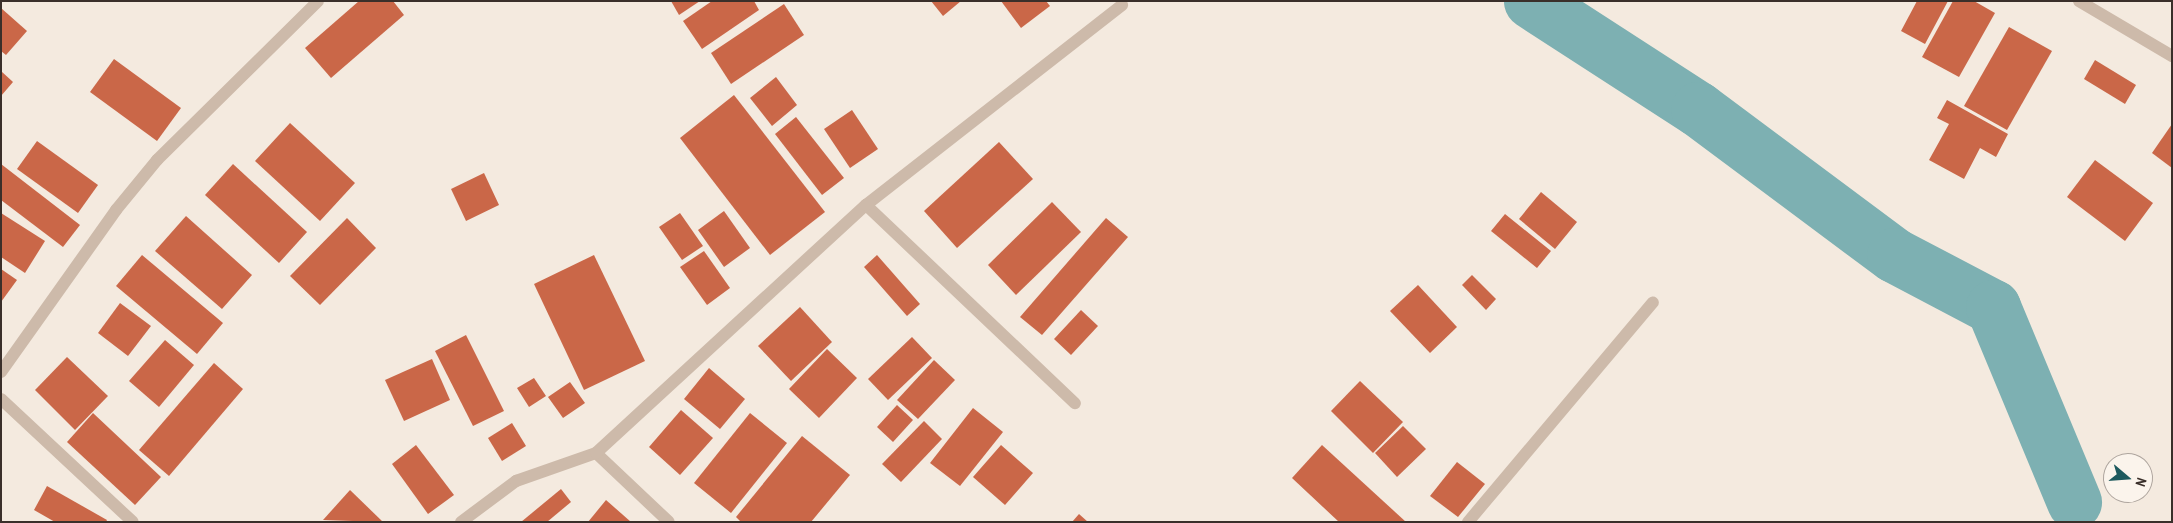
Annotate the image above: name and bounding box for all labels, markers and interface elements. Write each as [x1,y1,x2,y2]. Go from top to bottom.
north arrow [2103,453,2153,503]
text: N [2131,476,2151,489]

